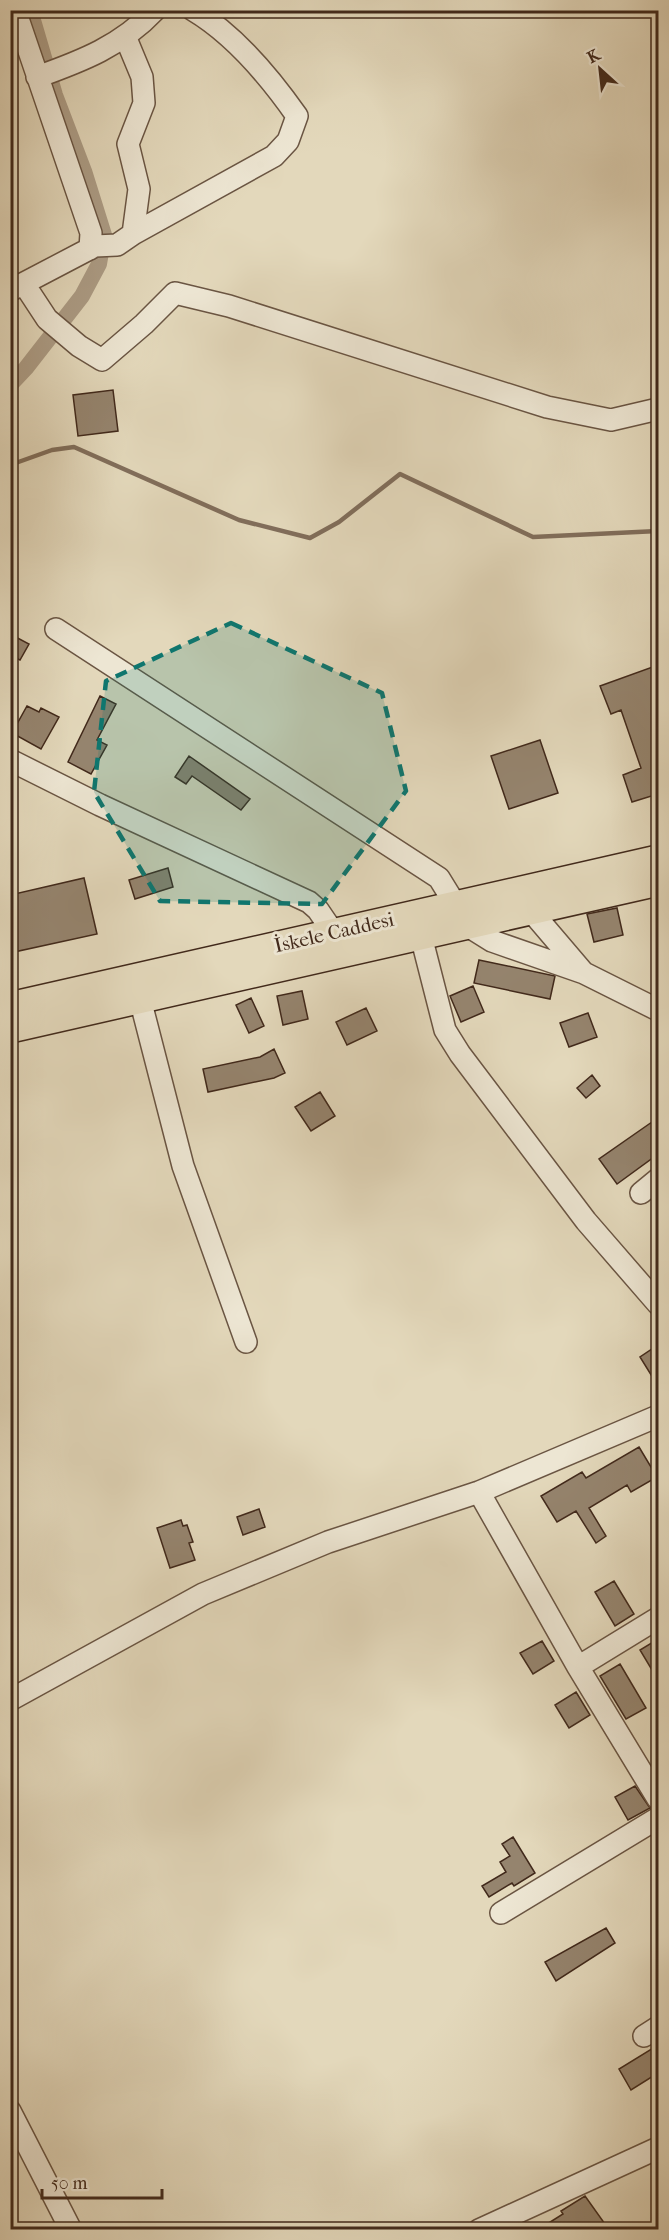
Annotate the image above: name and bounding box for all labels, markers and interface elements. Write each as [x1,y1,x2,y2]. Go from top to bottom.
north arrow [570,39,630,99]
text: K [584,44,604,67]
street label: İskele Caddesi [272,907,396,957]
scale bar [42,2162,162,2200]
text: 50 m [51,2173,88,2194]

